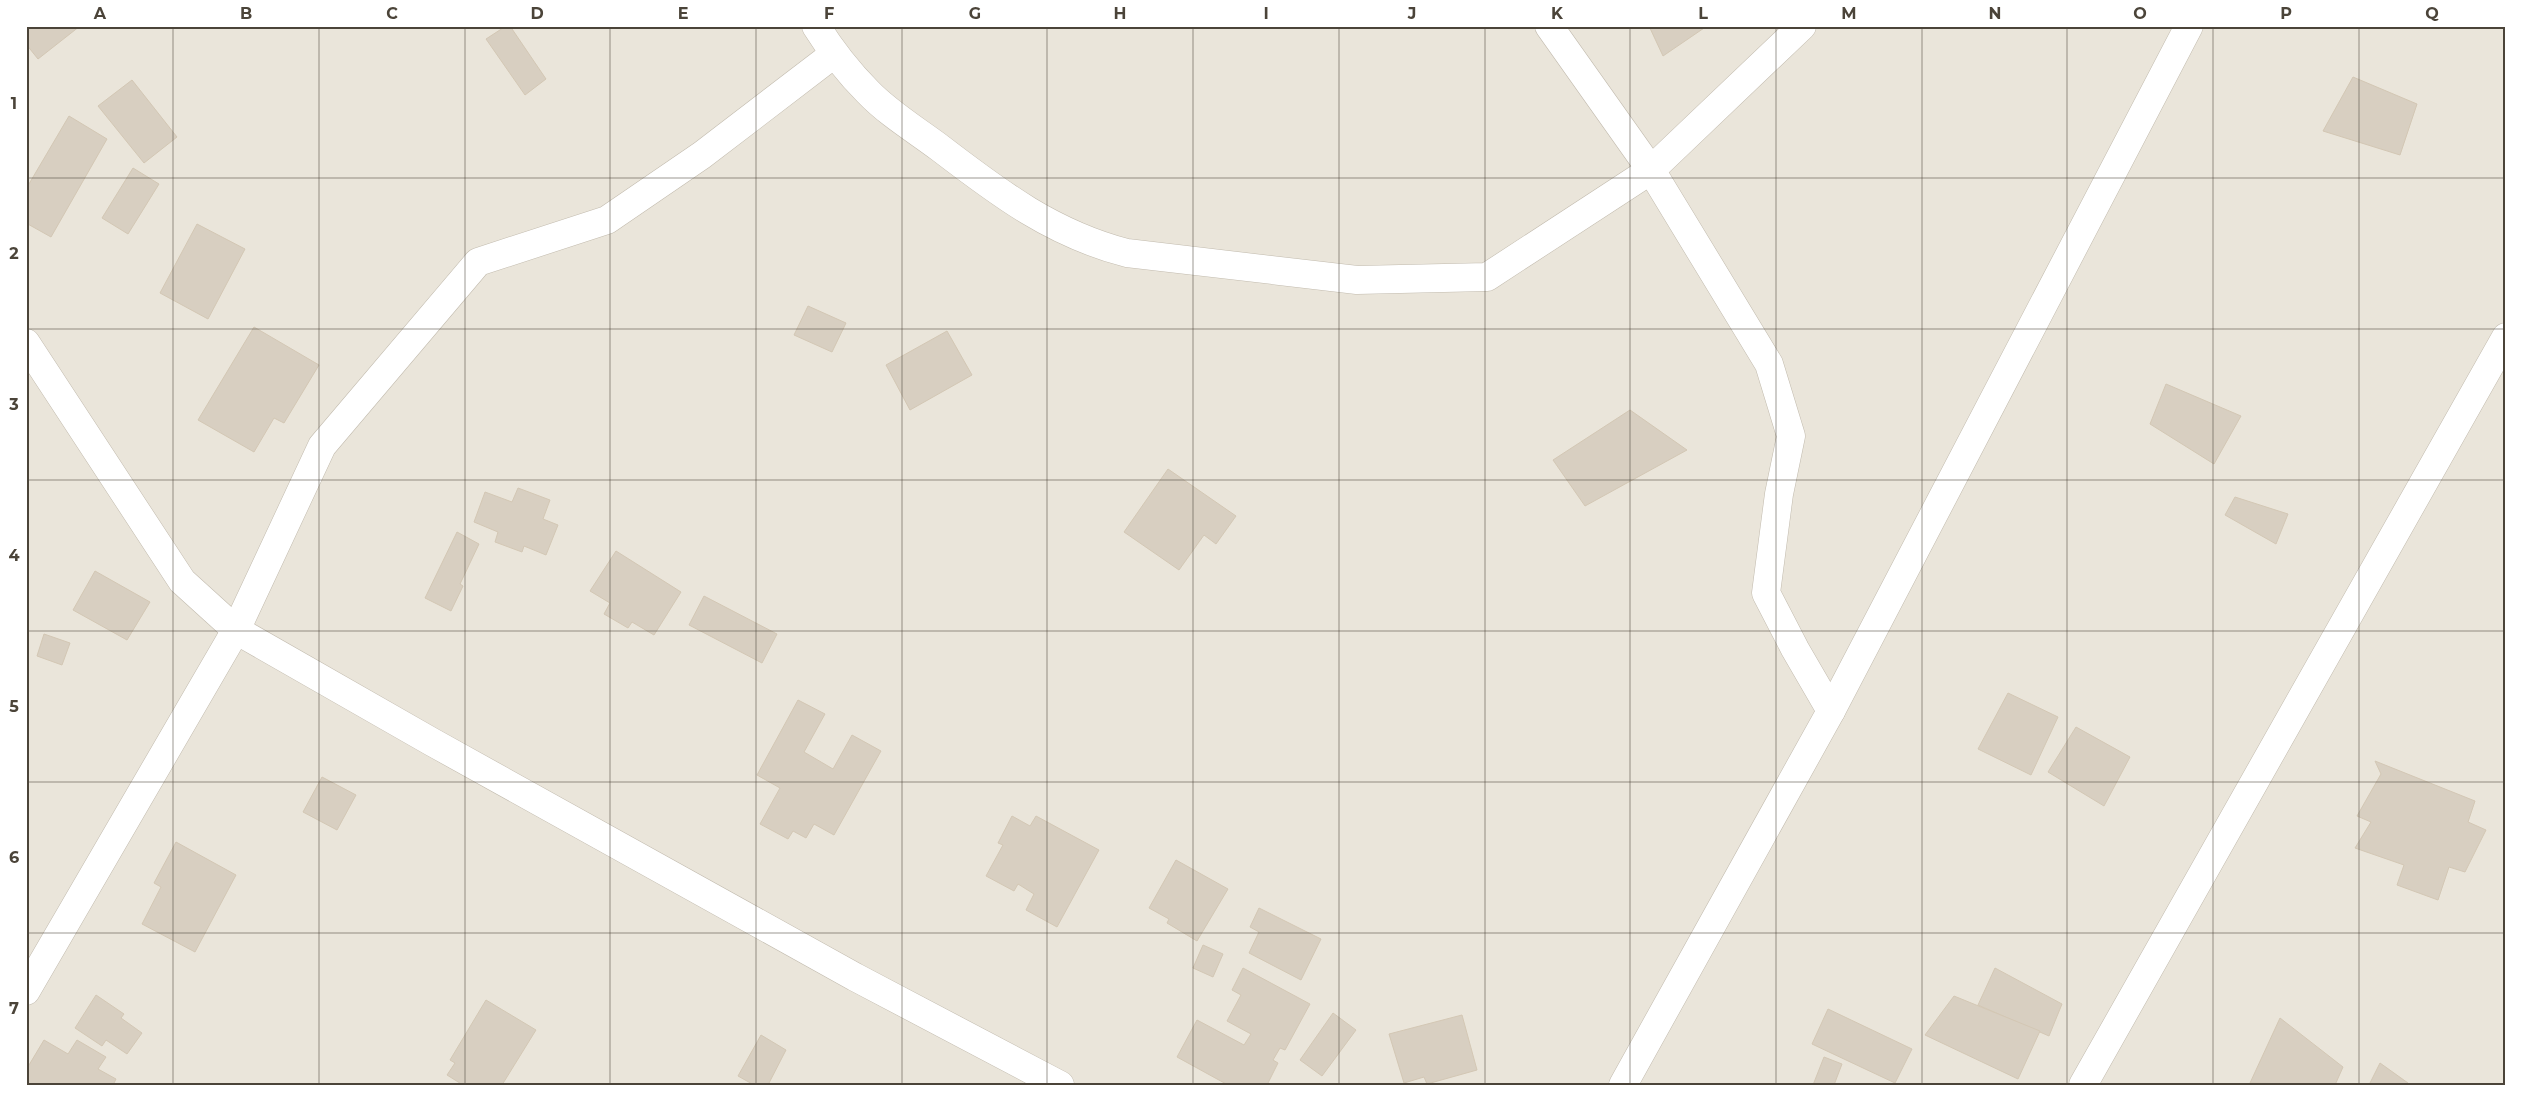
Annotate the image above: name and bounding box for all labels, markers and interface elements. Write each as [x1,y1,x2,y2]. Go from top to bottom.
text: A [93,4,107,23]
text: B [240,4,252,23]
text: C [386,4,398,23]
text: D [530,4,544,23]
text: E [678,4,688,23]
text: F [824,4,834,23]
text: G [969,4,981,23]
text: H [1114,4,1126,23]
text: I [1263,4,1269,23]
text: J [1407,4,1416,23]
text: K [1551,4,1564,23]
text: L [1698,4,1708,23]
text: M [1841,4,1857,23]
text: N [1989,4,2001,23]
text: O [2133,4,2147,23]
text: P [2280,4,2292,23]
text: Q [2425,4,2439,23]
text: 1 [11,94,17,113]
text: 2 [9,244,19,263]
text: 3 [8,395,19,414]
text: 4 [8,546,20,565]
text: 5 [9,697,19,716]
text: 6 [9,848,19,867]
text: 7 [9,999,19,1018]

